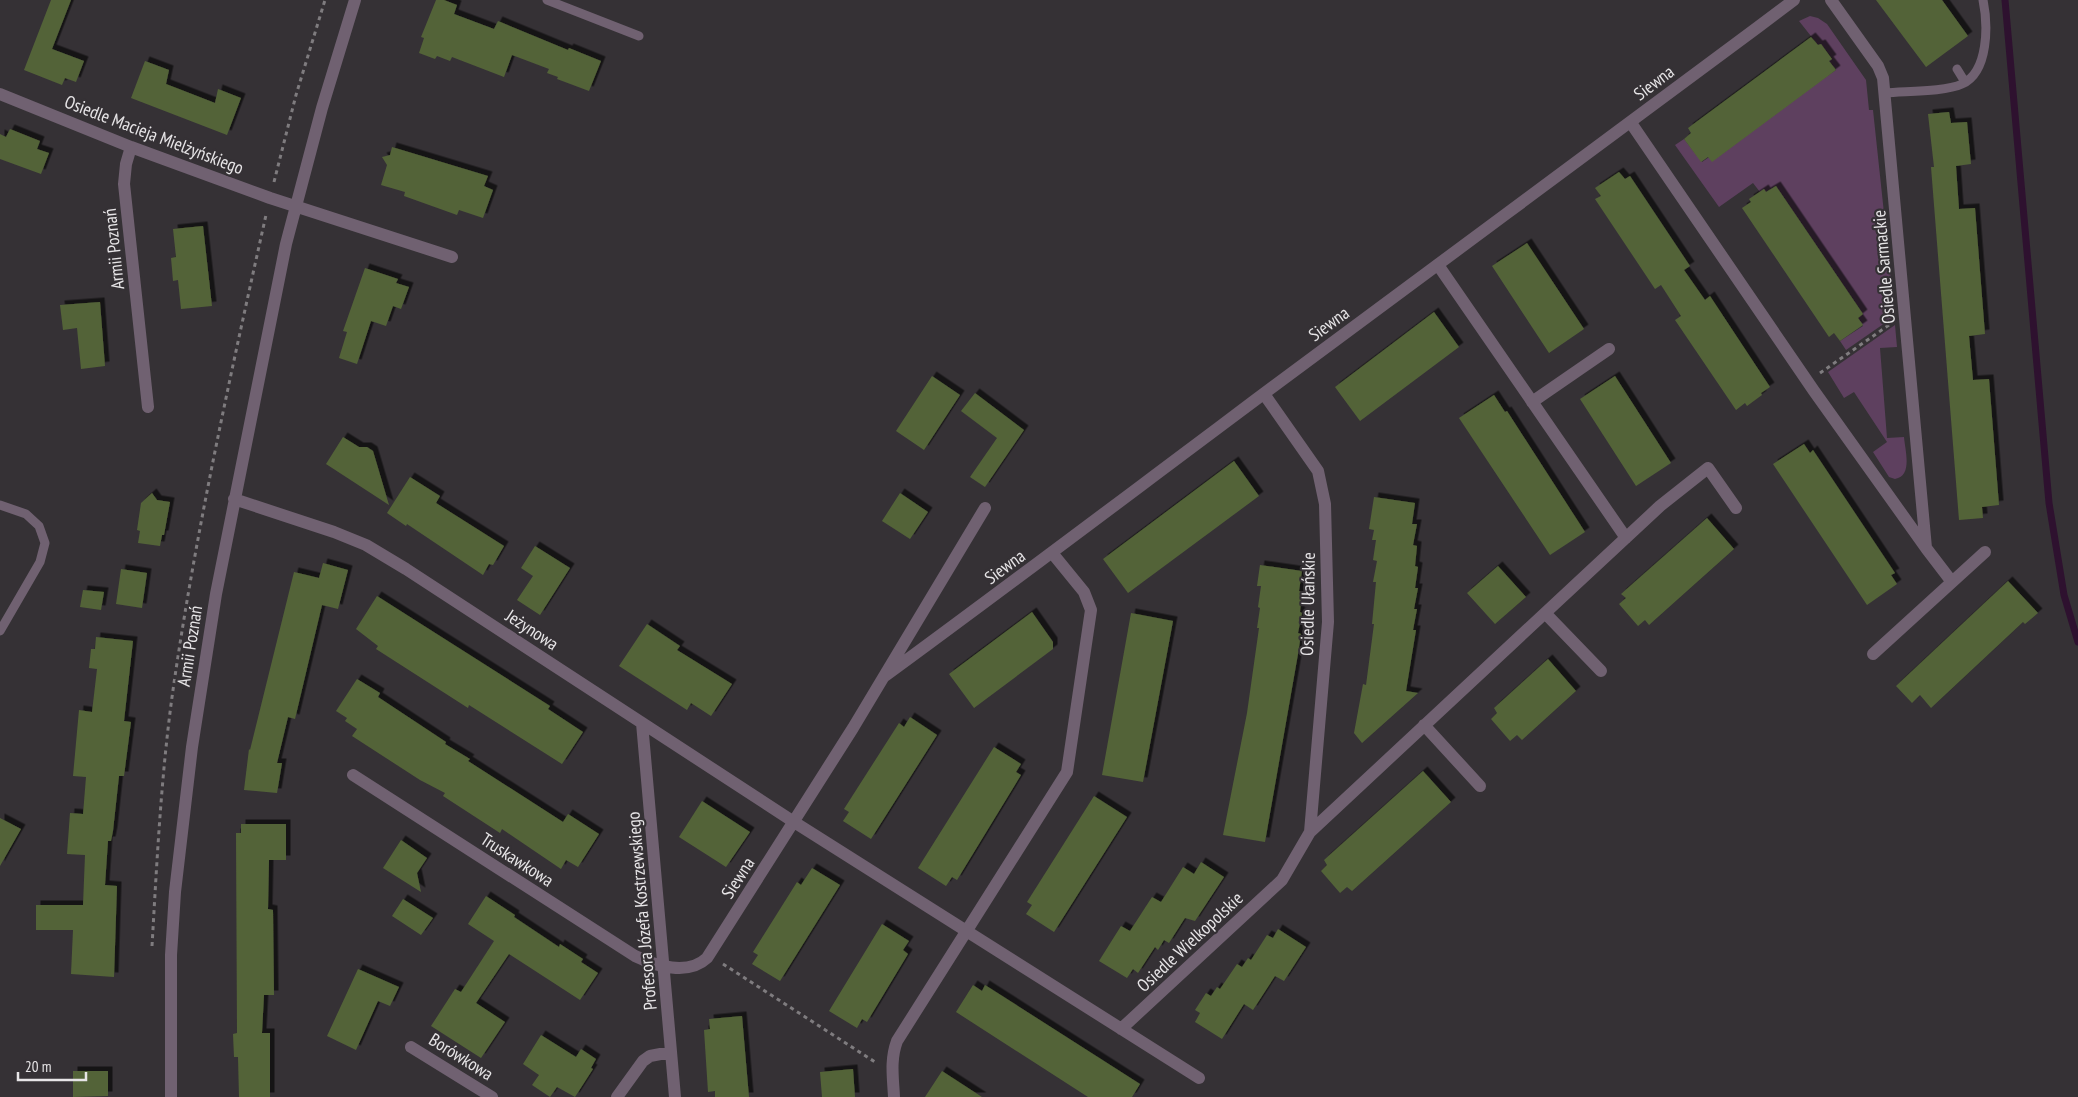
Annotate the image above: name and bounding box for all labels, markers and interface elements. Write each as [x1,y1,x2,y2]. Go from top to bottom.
street label: Siewna [1629,60,1678,105]
street label: Osiedle Macieja Mielżyńskiego [62,90,247,179]
street label: Armii Poznań [98,207,129,291]
street label: Osiedle Sarmackie [1867,209,1900,325]
street label: Siewna [1304,301,1354,346]
street label: Siewna [980,544,1030,589]
street label: Osiedle Ułańskie [1295,552,1320,656]
street label: Armii Poznań [172,604,207,688]
street label: Jeżynowa [501,604,563,655]
street label: Profesora Józefa Kostrzewskiego [621,811,662,1011]
street label: Truskawkowa [476,827,558,892]
street label: Siewna [716,853,759,903]
street label: Osiedle Wielkopolskie [1132,887,1247,997]
street label: Borówkowa [425,1028,498,1085]
scale bar [18,1050,85,1082]
text: 20 m [25,1057,51,1076]

